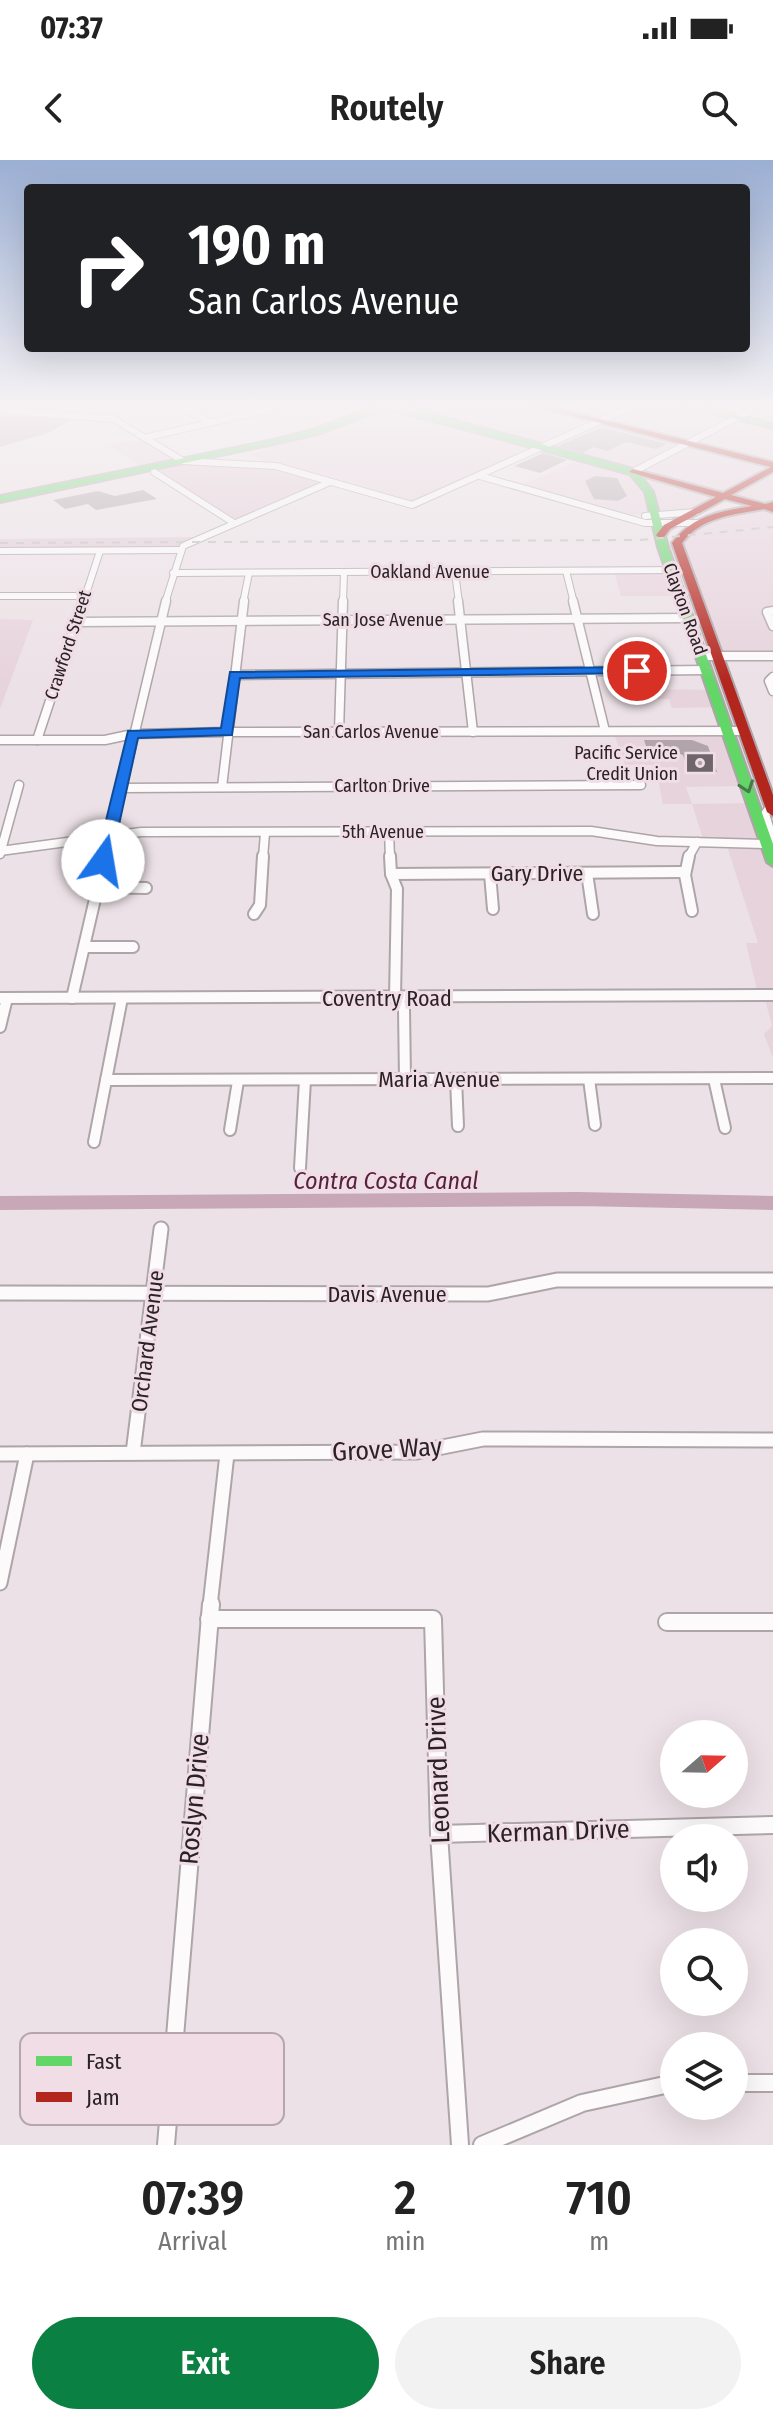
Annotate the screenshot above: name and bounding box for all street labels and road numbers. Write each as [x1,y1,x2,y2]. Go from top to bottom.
street label: Clayton Road [658,560,712,658]
street label: Oakland Avenue [370,561,490,583]
street label: Crawford Street [40,587,96,703]
street label: San Jose Avenue [323,609,443,631]
street label: San Carlos Avenue [303,721,439,743]
street label: Carlton Drive [334,775,430,797]
street label: 5th Avenue [342,821,424,843]
street label: Gary Drive [491,860,583,887]
street label: Coventry Road [322,985,452,1012]
street label: Maria Avenue [378,1066,500,1093]
street label: Orchard Avenue [125,1269,170,1414]
street label: Davis Avenue [327,1281,447,1308]
street label: Grove Way [331,1431,443,1468]
street label: Leonard Drive [420,1696,457,1844]
street label: Roslyn Drive [173,1732,216,1866]
street label: Kerman Drive [486,1814,630,1849]

